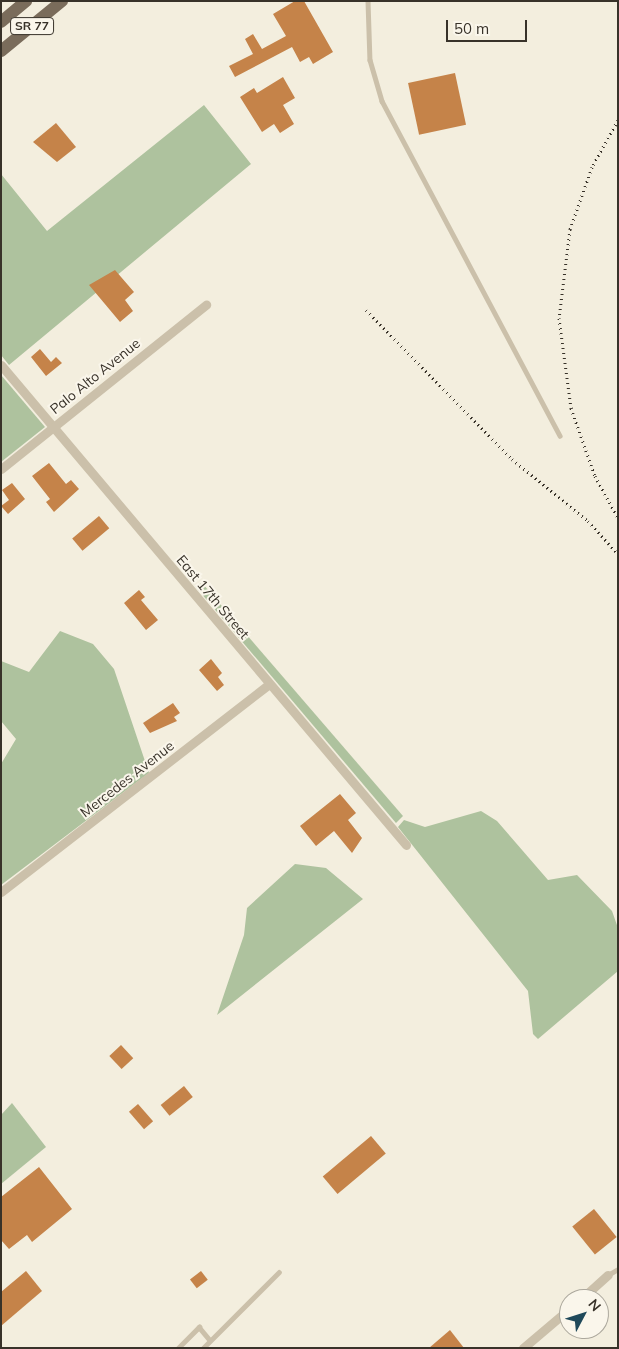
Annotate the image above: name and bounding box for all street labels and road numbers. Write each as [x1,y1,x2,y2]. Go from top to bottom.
road number: SR 77 [10,16,54,36]
street label: Palo Alto Avenue [47,335,143,417]
street label: East 17th Street [173,552,253,642]
street label: Mercedes Avenue [77,737,177,821]

